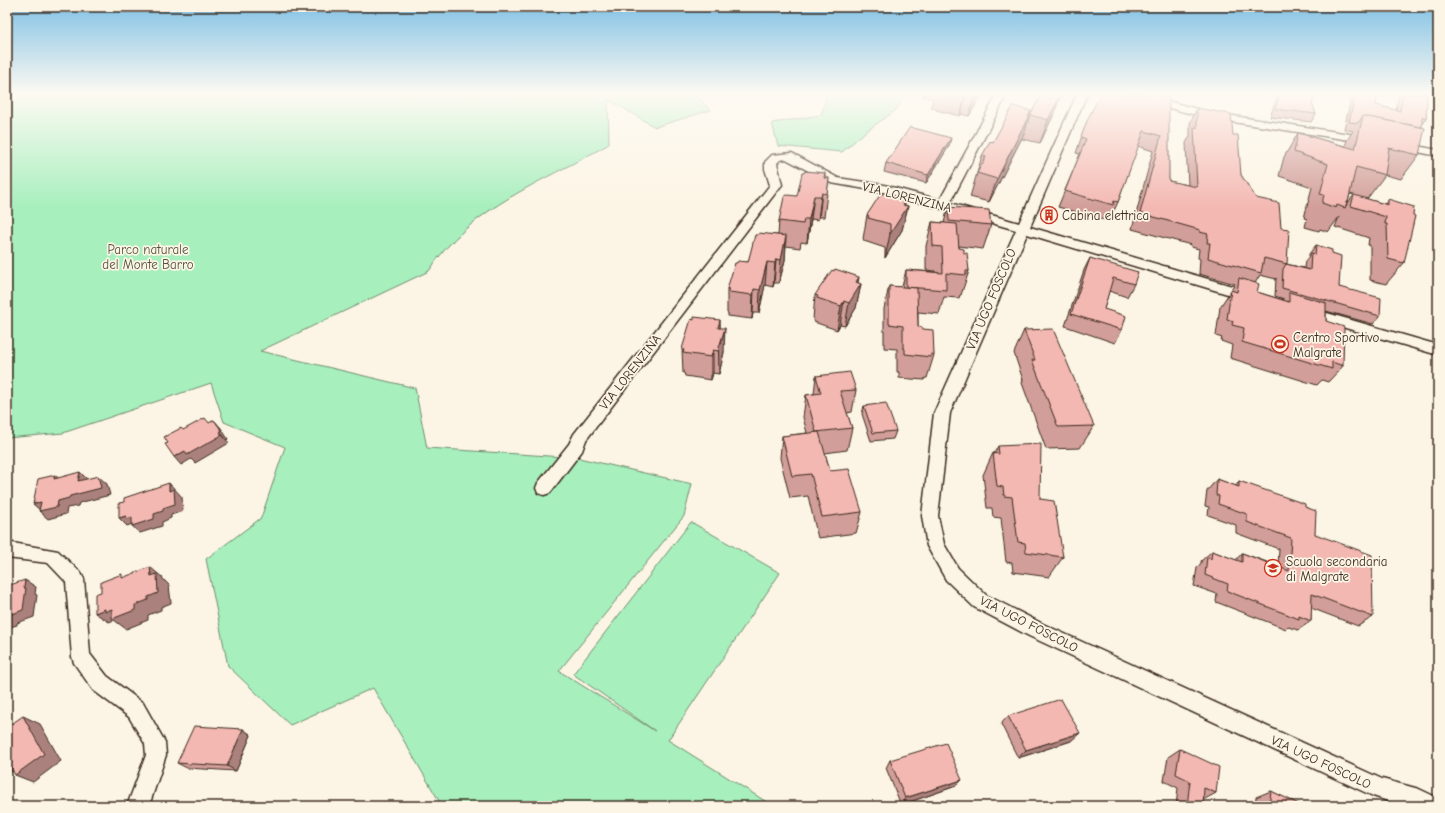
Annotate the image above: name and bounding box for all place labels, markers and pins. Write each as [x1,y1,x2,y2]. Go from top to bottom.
building icon: Cabina elettrica [1039,205,1059,225]
place label: Cabina elettrica [1062,208,1149,223]
place label: Centro Sportivo Malgrate [1293,330,1380,360]
sports icon: Centro Sportivo Malgrate [1270,334,1290,354]
place label: Scuola secondaria di Malgrate [1286,554,1388,584]
school or university icon: Scuola secondaria di Malgrate [1263,558,1283,578]

